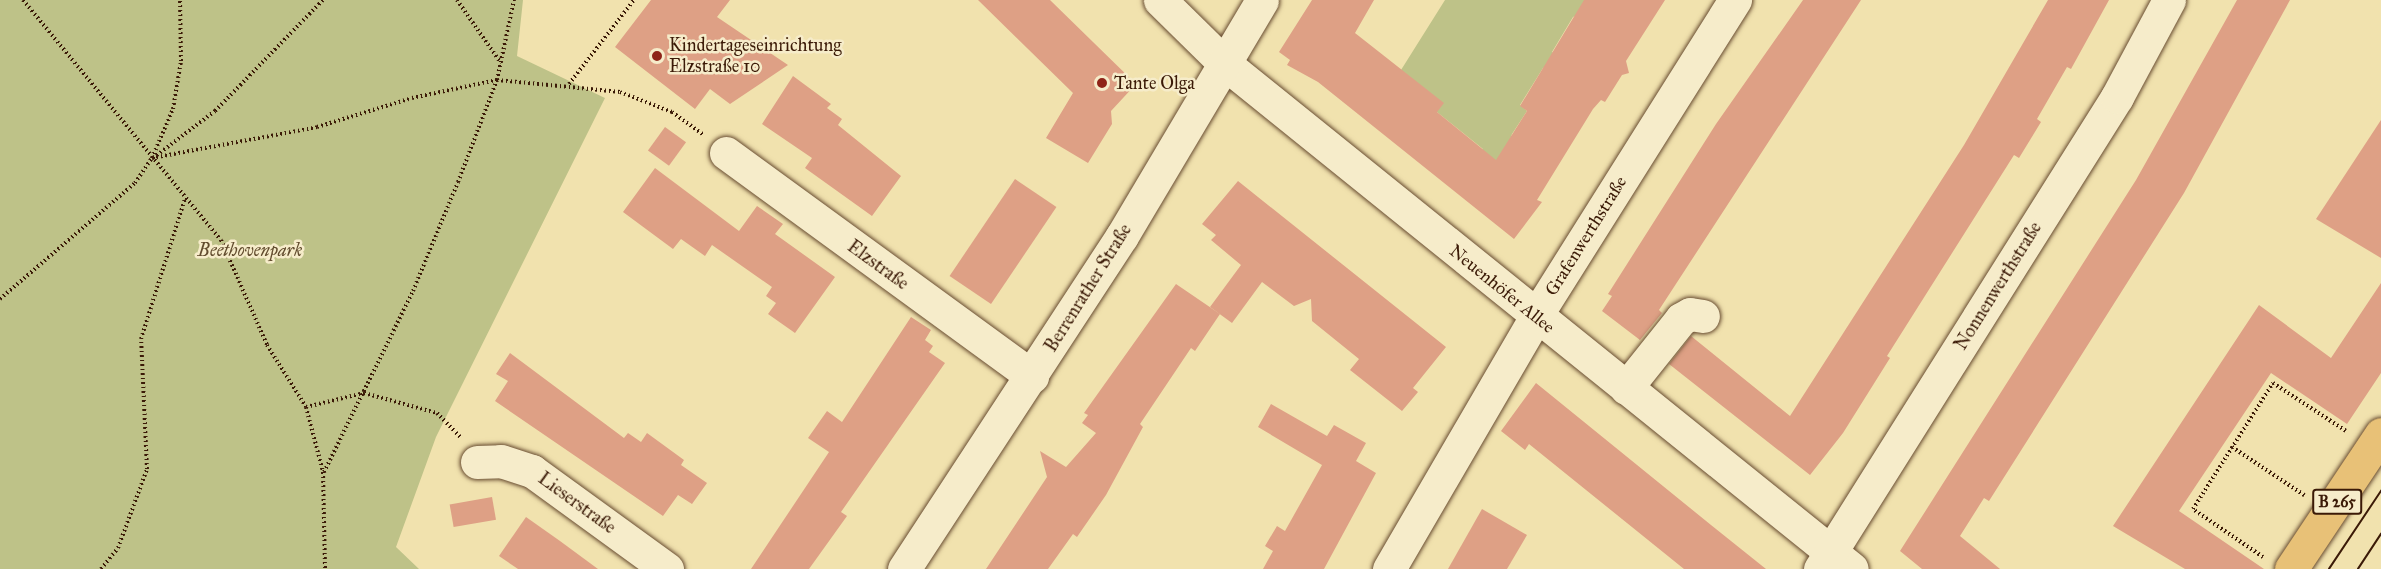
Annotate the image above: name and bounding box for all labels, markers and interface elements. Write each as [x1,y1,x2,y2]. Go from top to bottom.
place label: Kindertageseinrichtung Elzstraße 10 [669,35,842,78]
marker: Kindertageseinrichtung Elzstraße 10 [650,49,664,63]
place label: Tante Olga [1114,72,1195,94]
marker: Tante Olga [1095,76,1109,90]
street label: Grafenwerthstraße [1541,172,1631,300]
street label: Nonnenwerthstraße [1950,218,2046,354]
street label: Berrenrather Straße [1040,220,1136,356]
street label: Elzstraße [843,236,913,294]
park label: Beethovenpark [198,239,302,261]
street label: Neuenhöfer Allee [1445,240,1559,338]
street label: Lieserstraße [534,468,620,538]
road number: B 265 [2312,489,2362,515]

